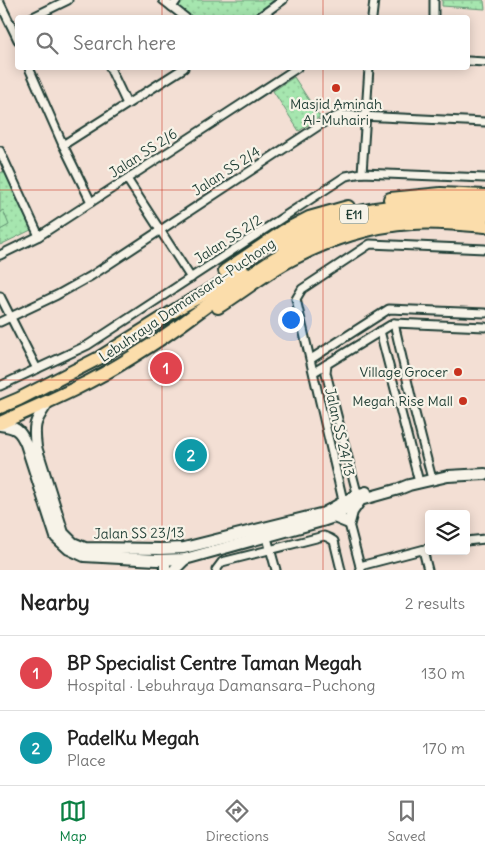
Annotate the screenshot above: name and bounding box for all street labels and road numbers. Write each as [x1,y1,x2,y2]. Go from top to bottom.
street label: Jalan SS 2/6 [106,124,180,182]
street label: Jalan SS 2/4 [189,142,263,200]
road number: E11 [340,204,368,223]
street label: Jalan SS 2/2 [191,210,265,268]
street label: Lebuhraya Damansara–Puchong [95,234,279,366]
street label: Jalan SS 24/13 [321,386,359,478]
street label: Jalan SS 23/13 [93,523,185,543]

